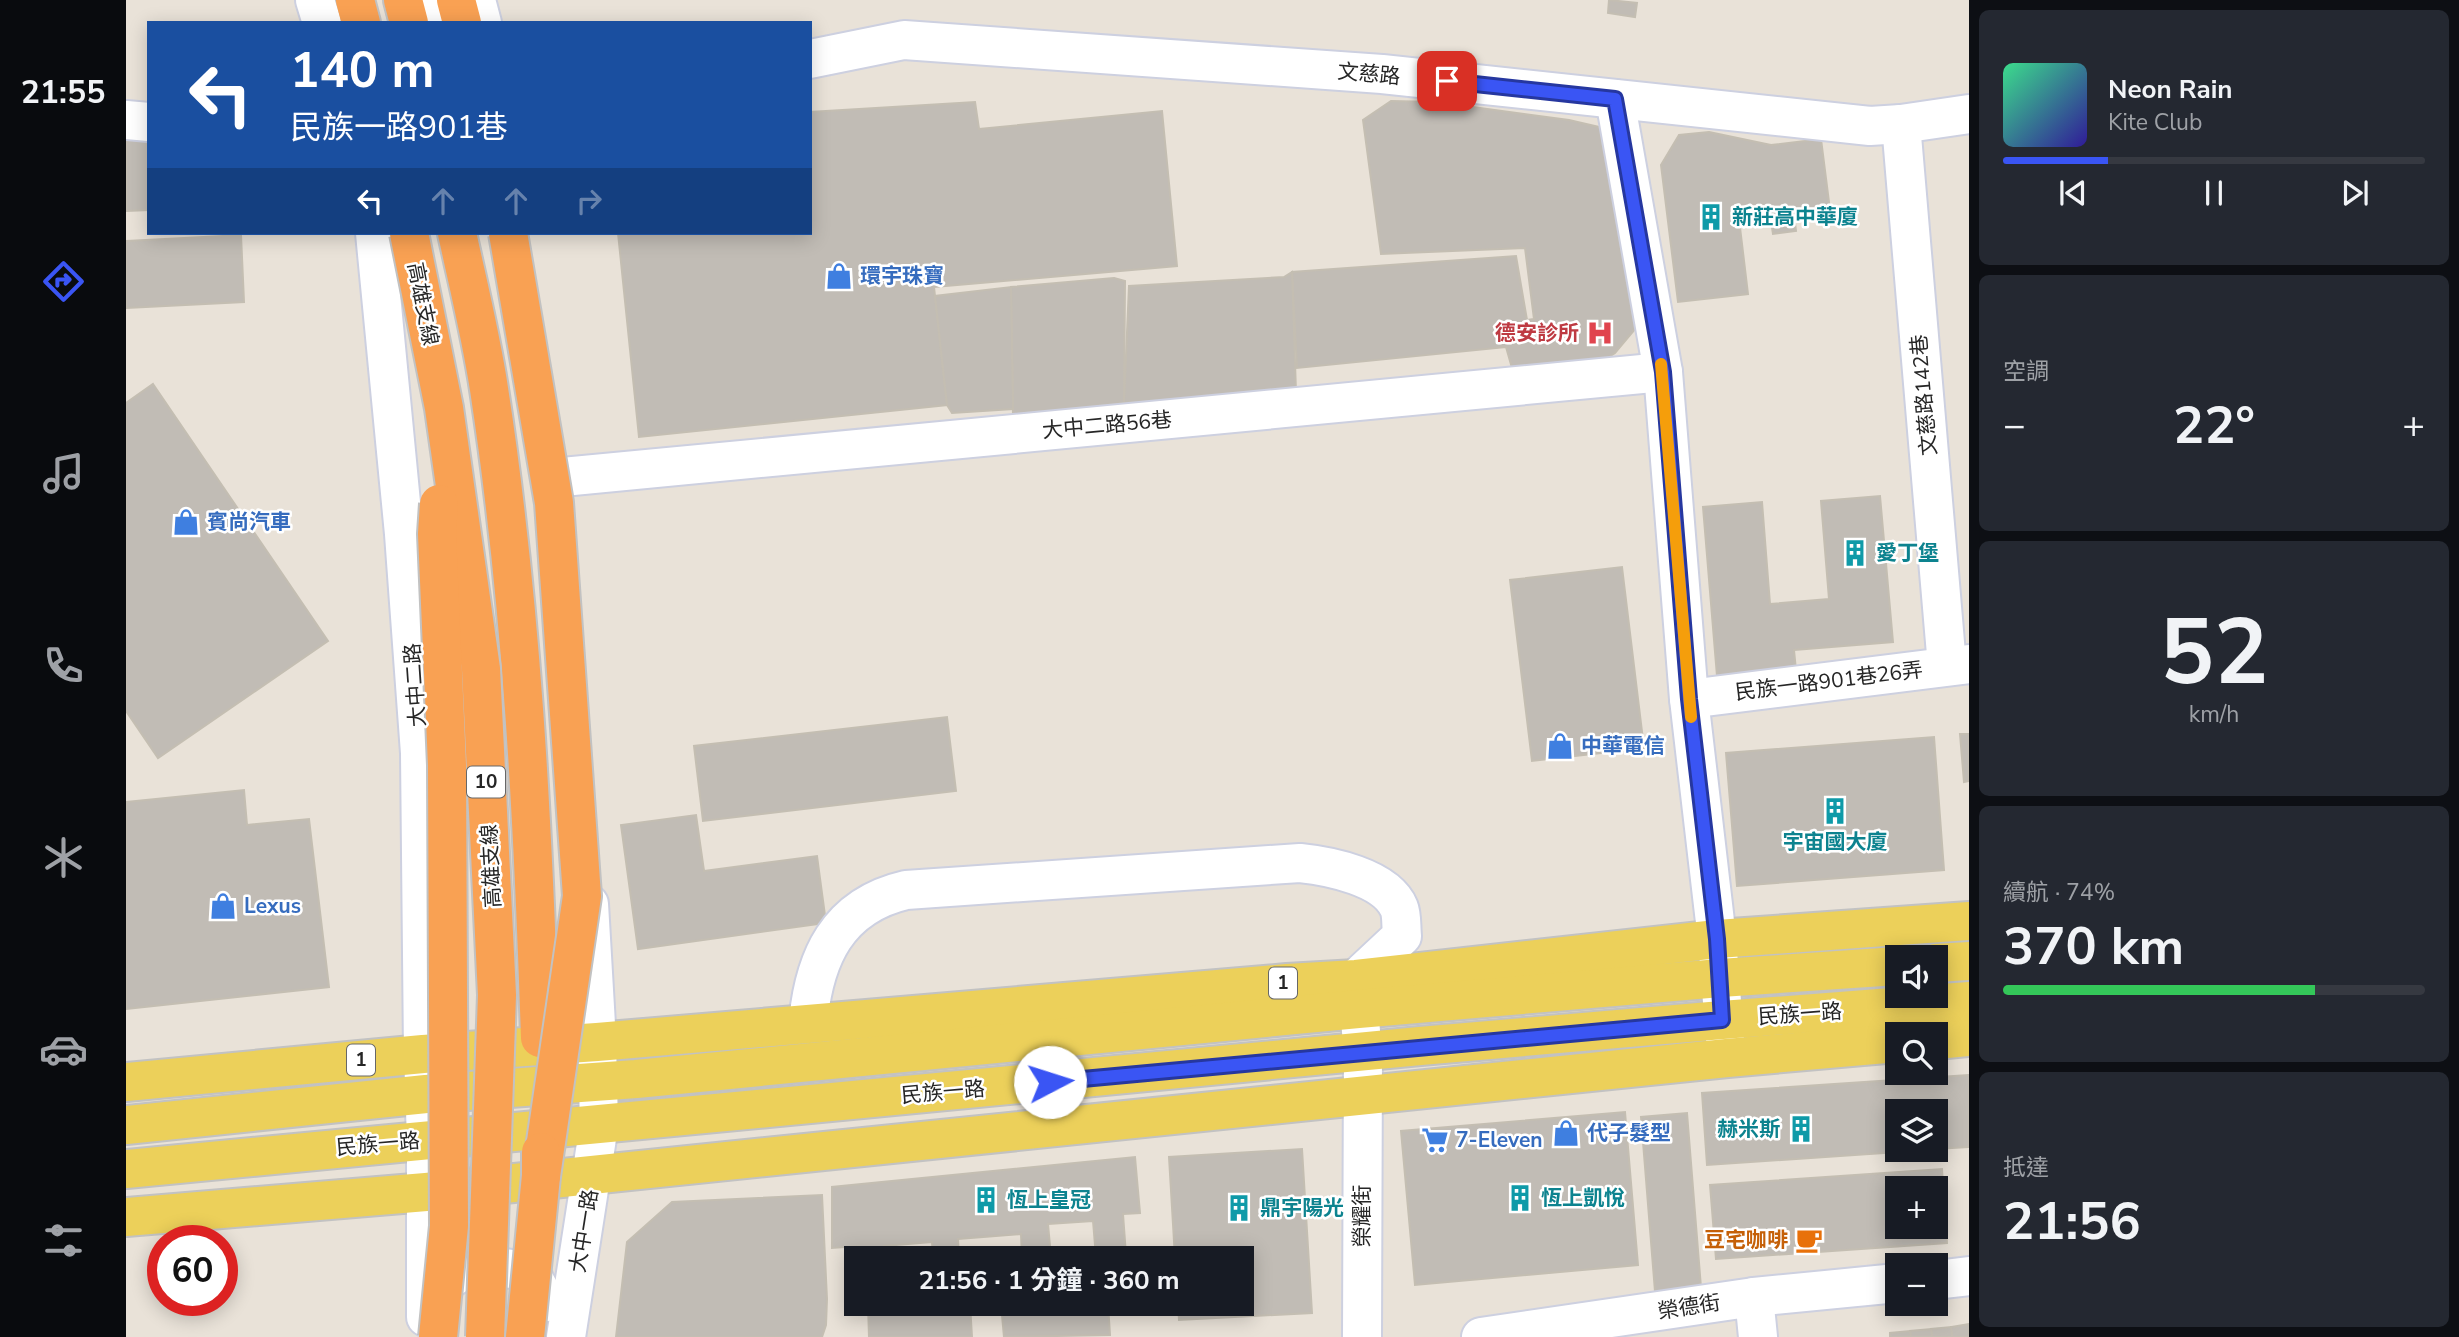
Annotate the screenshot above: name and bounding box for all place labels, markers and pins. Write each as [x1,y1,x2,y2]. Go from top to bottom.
pin [1417,51,1477,111]
building icon: 新莊高中華廈 [1696,202,1726,232]
place label: 新莊高中華廈 [1732,203,1858,231]
shop icon: 環宇珠寶 [824,261,854,291]
place label: 環宇珠寶 [860,262,944,290]
hospital icon: 德安診所 [1585,318,1615,348]
place label: 德安診所 [1495,319,1579,347]
shop icon: 賓尚汽車 [171,507,201,537]
place label: 賓尚汽車 [207,508,291,536]
building icon: 愛丁堡 [1840,538,1870,568]
place label: 愛丁堡 [1876,539,1939,567]
shop icon: 中華電信 [1545,731,1575,761]
place label: 中華電信 [1581,732,1665,760]
building icon: 宇宙國大廈 [1820,796,1850,826]
place label: 宇宙國大廈 [1783,828,1888,856]
shop icon: Lexus [208,891,238,921]
place label: Lexus [244,892,301,920]
building icon: 赫米斯 [1786,1114,1816,1144]
place label: 赫米斯 [1717,1115,1780,1143]
shop icon: 代子髮型 [1551,1118,1581,1148]
place label: 代子髮型 [1587,1119,1671,1147]
supermarket icon: 7-Eleven [1420,1125,1450,1155]
place label: 7-Eleven [1456,1126,1543,1154]
building icon: 恆上凱悅 [1505,1183,1535,1213]
place label: 恆上凱悅 [1541,1184,1625,1212]
building icon: 恆上皇冠 [971,1185,1001,1215]
place label: 恆上皇冠 [1007,1186,1091,1214]
building icon: 鼎宇陽光 [1224,1193,1254,1223]
place label: 鼎宇陽光 [1260,1194,1344,1222]
cafe icon: 豆宅咖啡 [1794,1225,1824,1255]
place label: 豆宅咖啡 [1704,1226,1788,1254]

